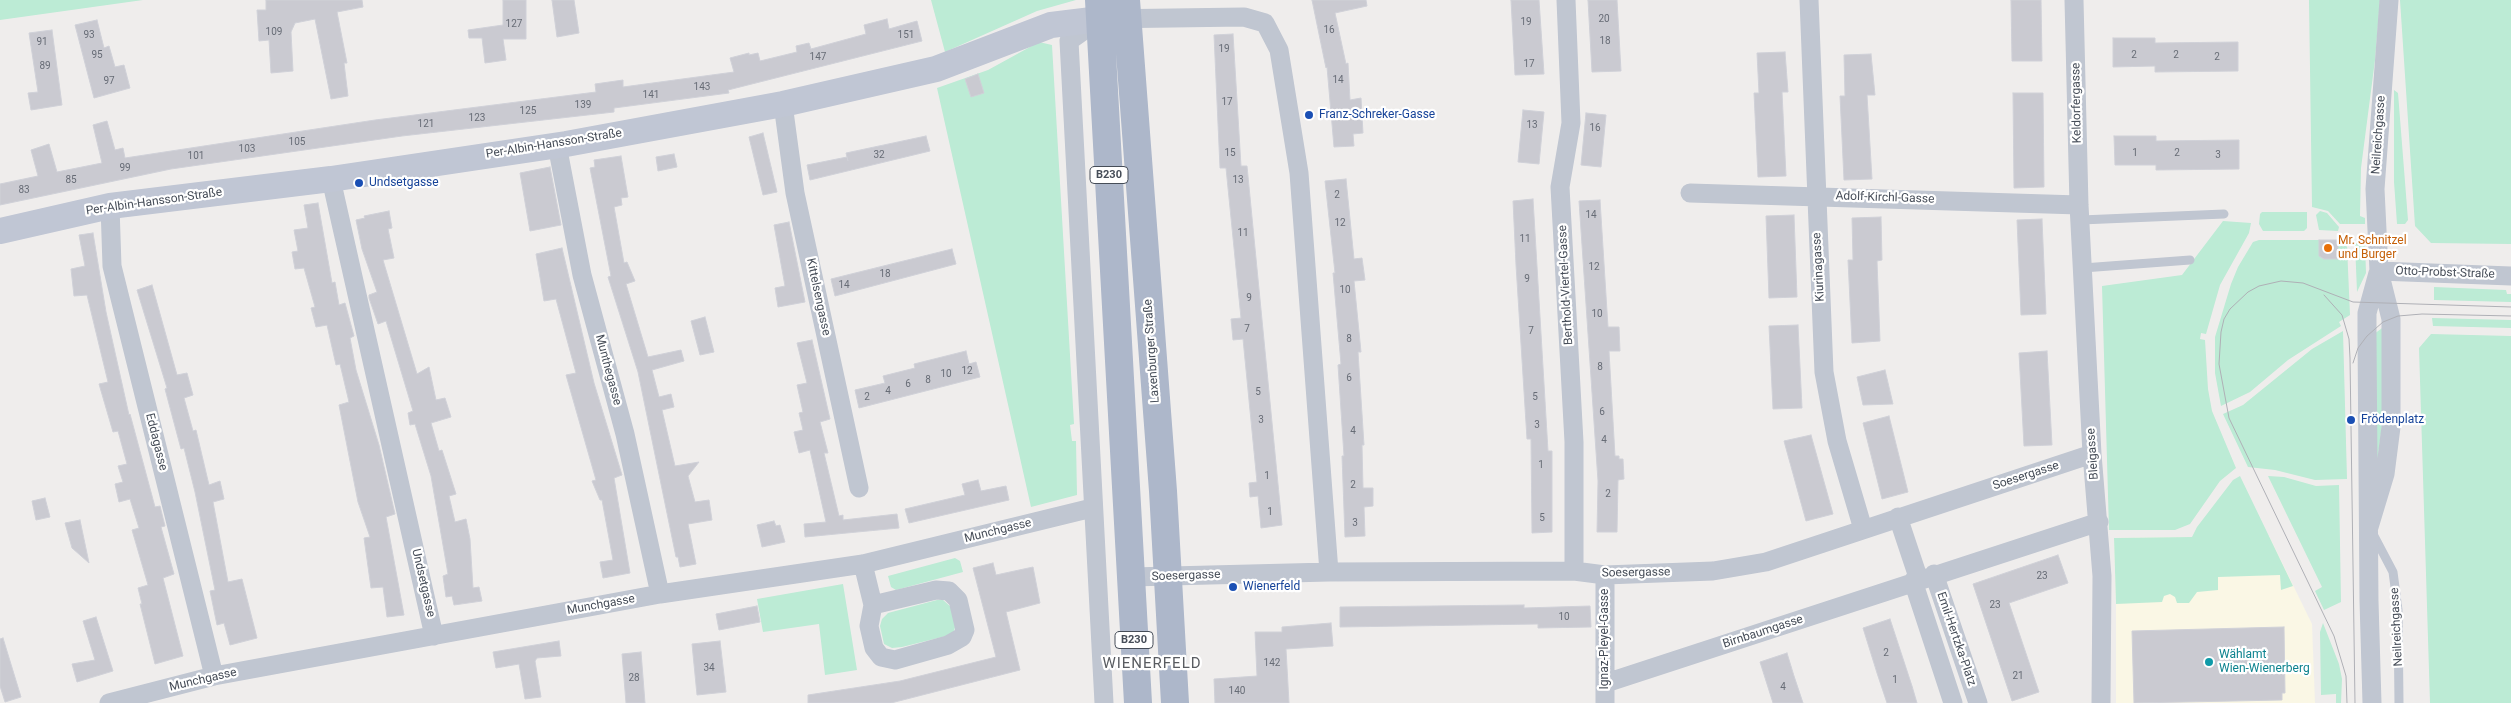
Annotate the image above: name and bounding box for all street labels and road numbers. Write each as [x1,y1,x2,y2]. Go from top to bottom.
street label: Keldorfergasse [2069,62,2085,144]
street label: Neilreichgasse [2369,95,2389,175]
street label: Per-Albin-Hansson-Straße [485,126,623,162]
road number: B230 [1090,166,1128,184]
street label: Per-Albin-Hansson-Straße [85,185,223,219]
street label: Adolf-Kirchl-Gasse [1835,189,1935,207]
street label: Berthold-Viertel-Gasse [1556,225,1576,345]
street label: Kiurinagasse [1810,232,1828,302]
street label: Kittelsengasse [803,257,833,337]
street label: Otto-Probst-Straße [2395,264,2495,282]
street label: Laxenburger Straße [1141,299,1163,403]
street label: Munthegasse [592,333,624,407]
street label: Eddagasse [142,412,170,472]
street label: Bleigasse [2084,428,2102,480]
street label: Soesergasse [1991,459,2061,493]
street label: Munchgasse [963,516,1033,546]
street label: Undsetgasse [408,547,438,619]
street label: Soesergasse [1601,565,1671,581]
street label: Soesergasse [1151,568,1221,584]
street label: Neilreichgasse [2388,587,2406,667]
street label: Ignaz-Pleyel-Gasse [1598,589,1612,689]
street label: Emil-Hertzka-Platz [1933,590,1979,688]
street label: Munchgasse [566,592,636,618]
street label: Birnbaumgasse [1721,612,1805,652]
road number: B230 [1115,632,1153,648]
street label: Munchgasse [168,665,238,695]

